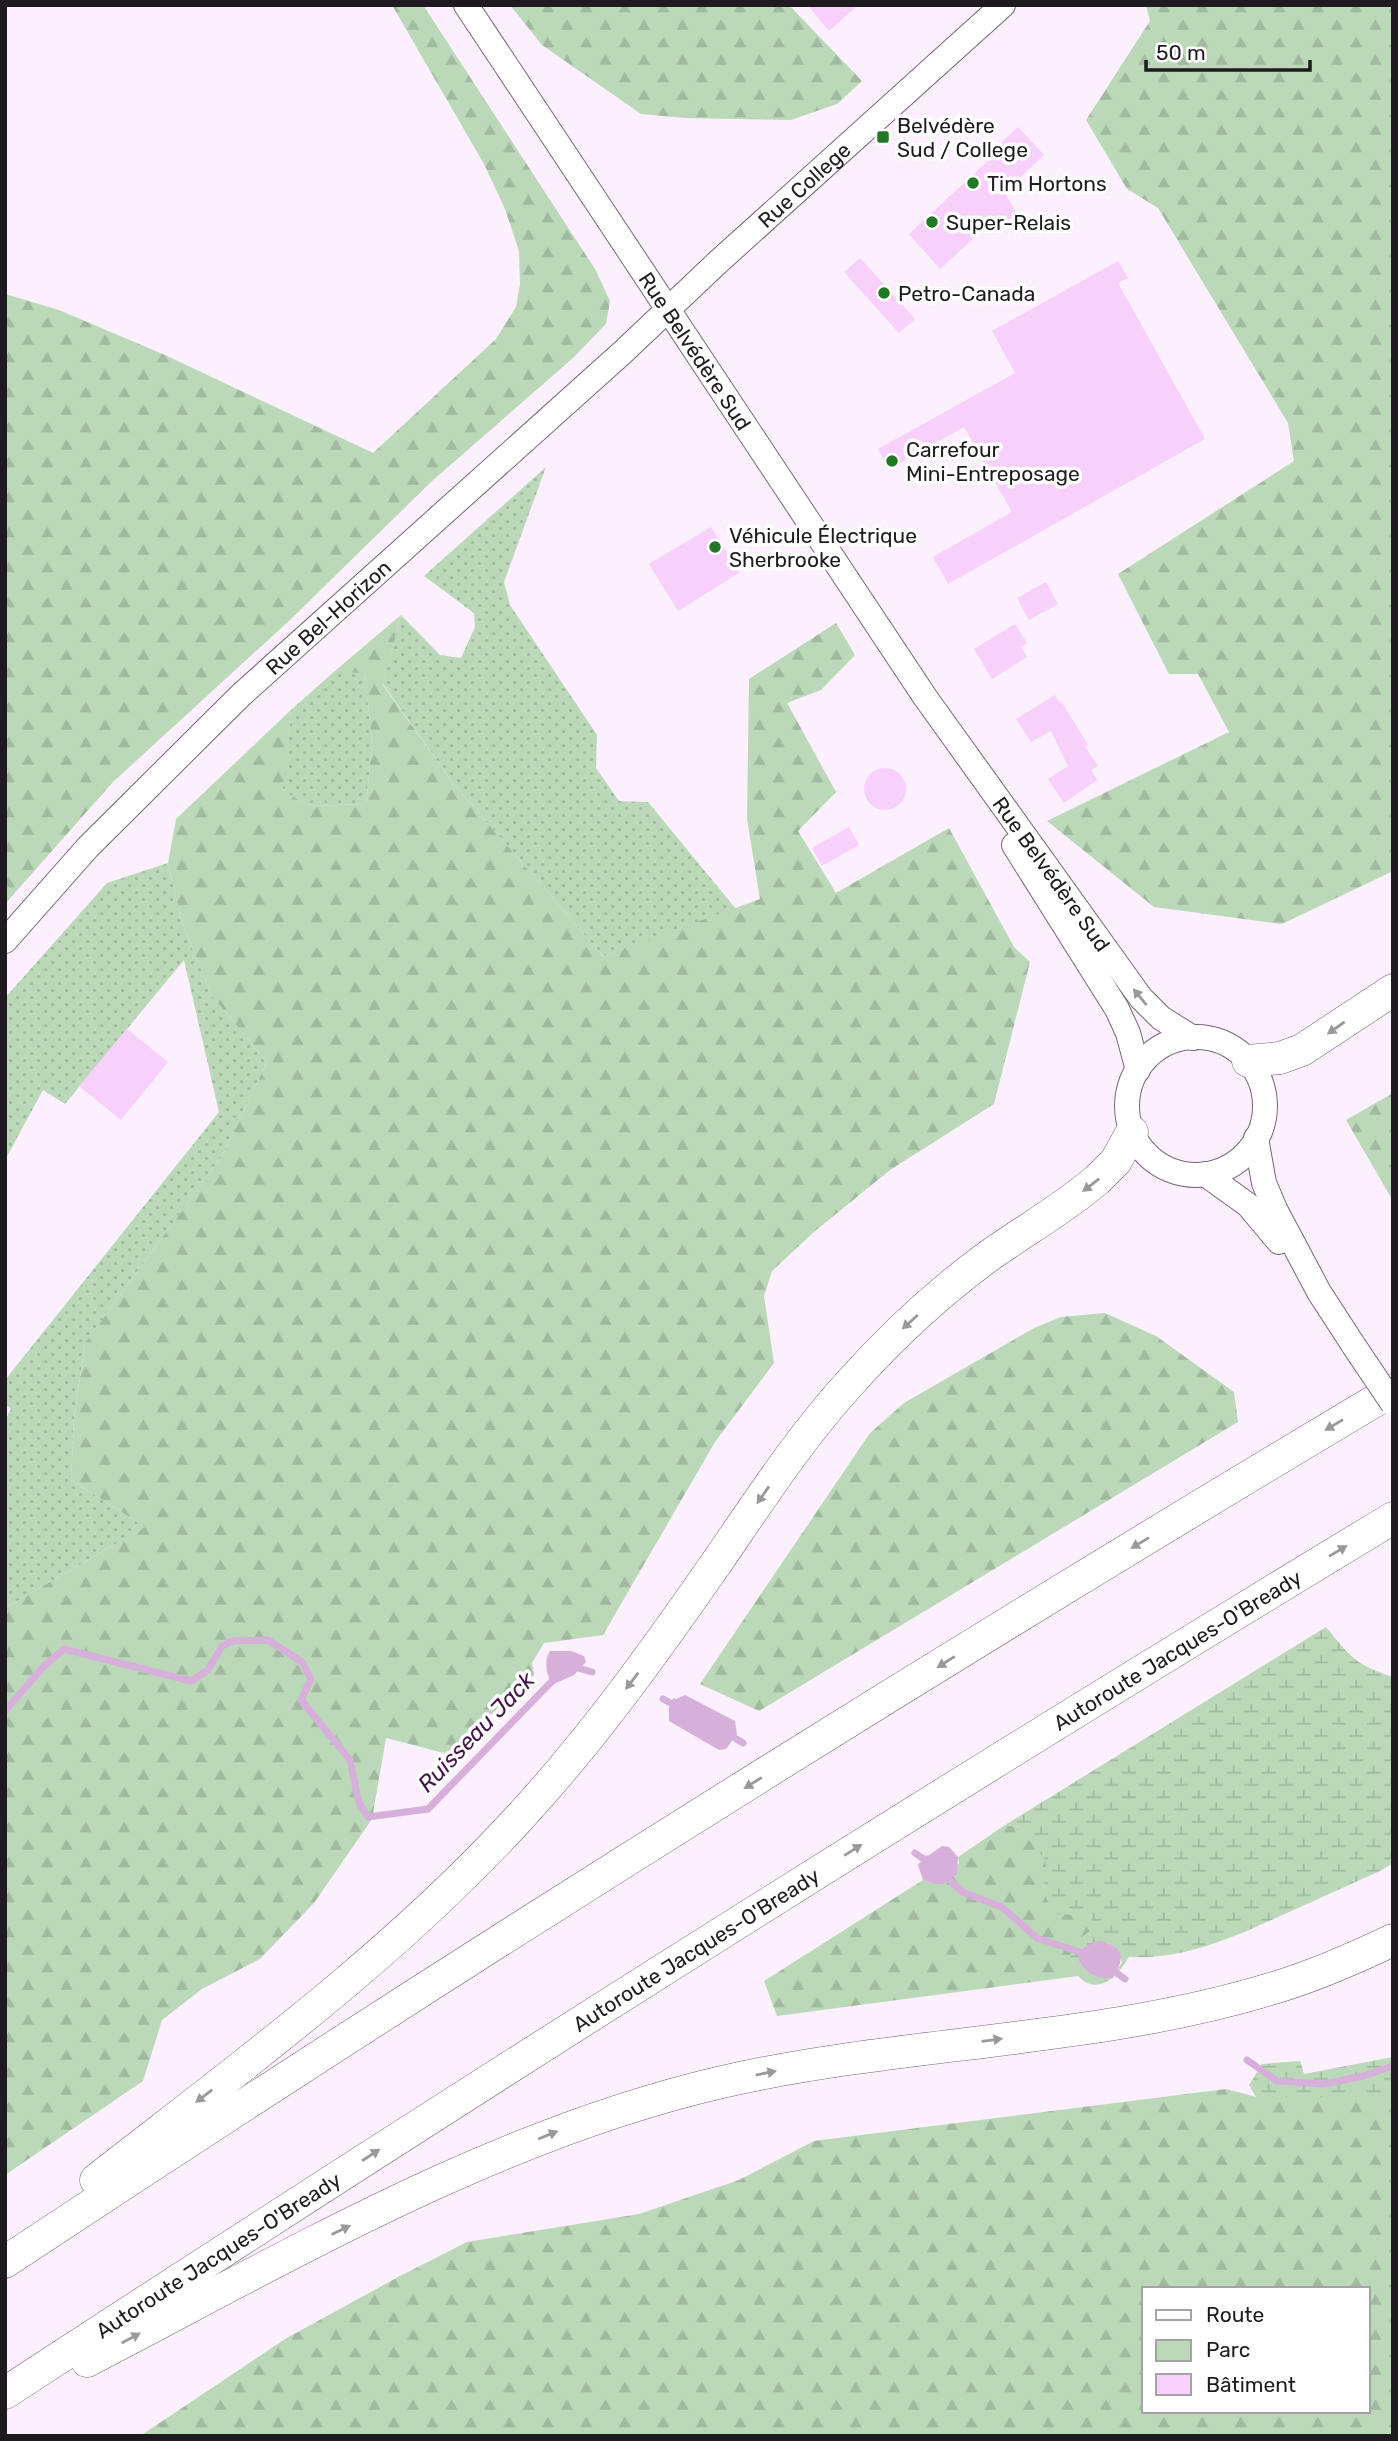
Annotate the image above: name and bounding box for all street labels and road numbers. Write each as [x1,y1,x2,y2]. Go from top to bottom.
street label: Rue College [753,137,855,233]
street label: Rue Belvédère Sud [634,267,757,435]
street label: Rue Bel-Horizon [260,554,396,680]
street label: Rue Belvédère Sud [988,792,1116,956]
street label: Autoroute Jacques-O'Bready [1048,1564,1306,1735]
street label: Autoroute Jacques-O'Bready [568,1862,824,2036]
street label: Autoroute Jacques-O'Bready [91,2166,346,2343]

